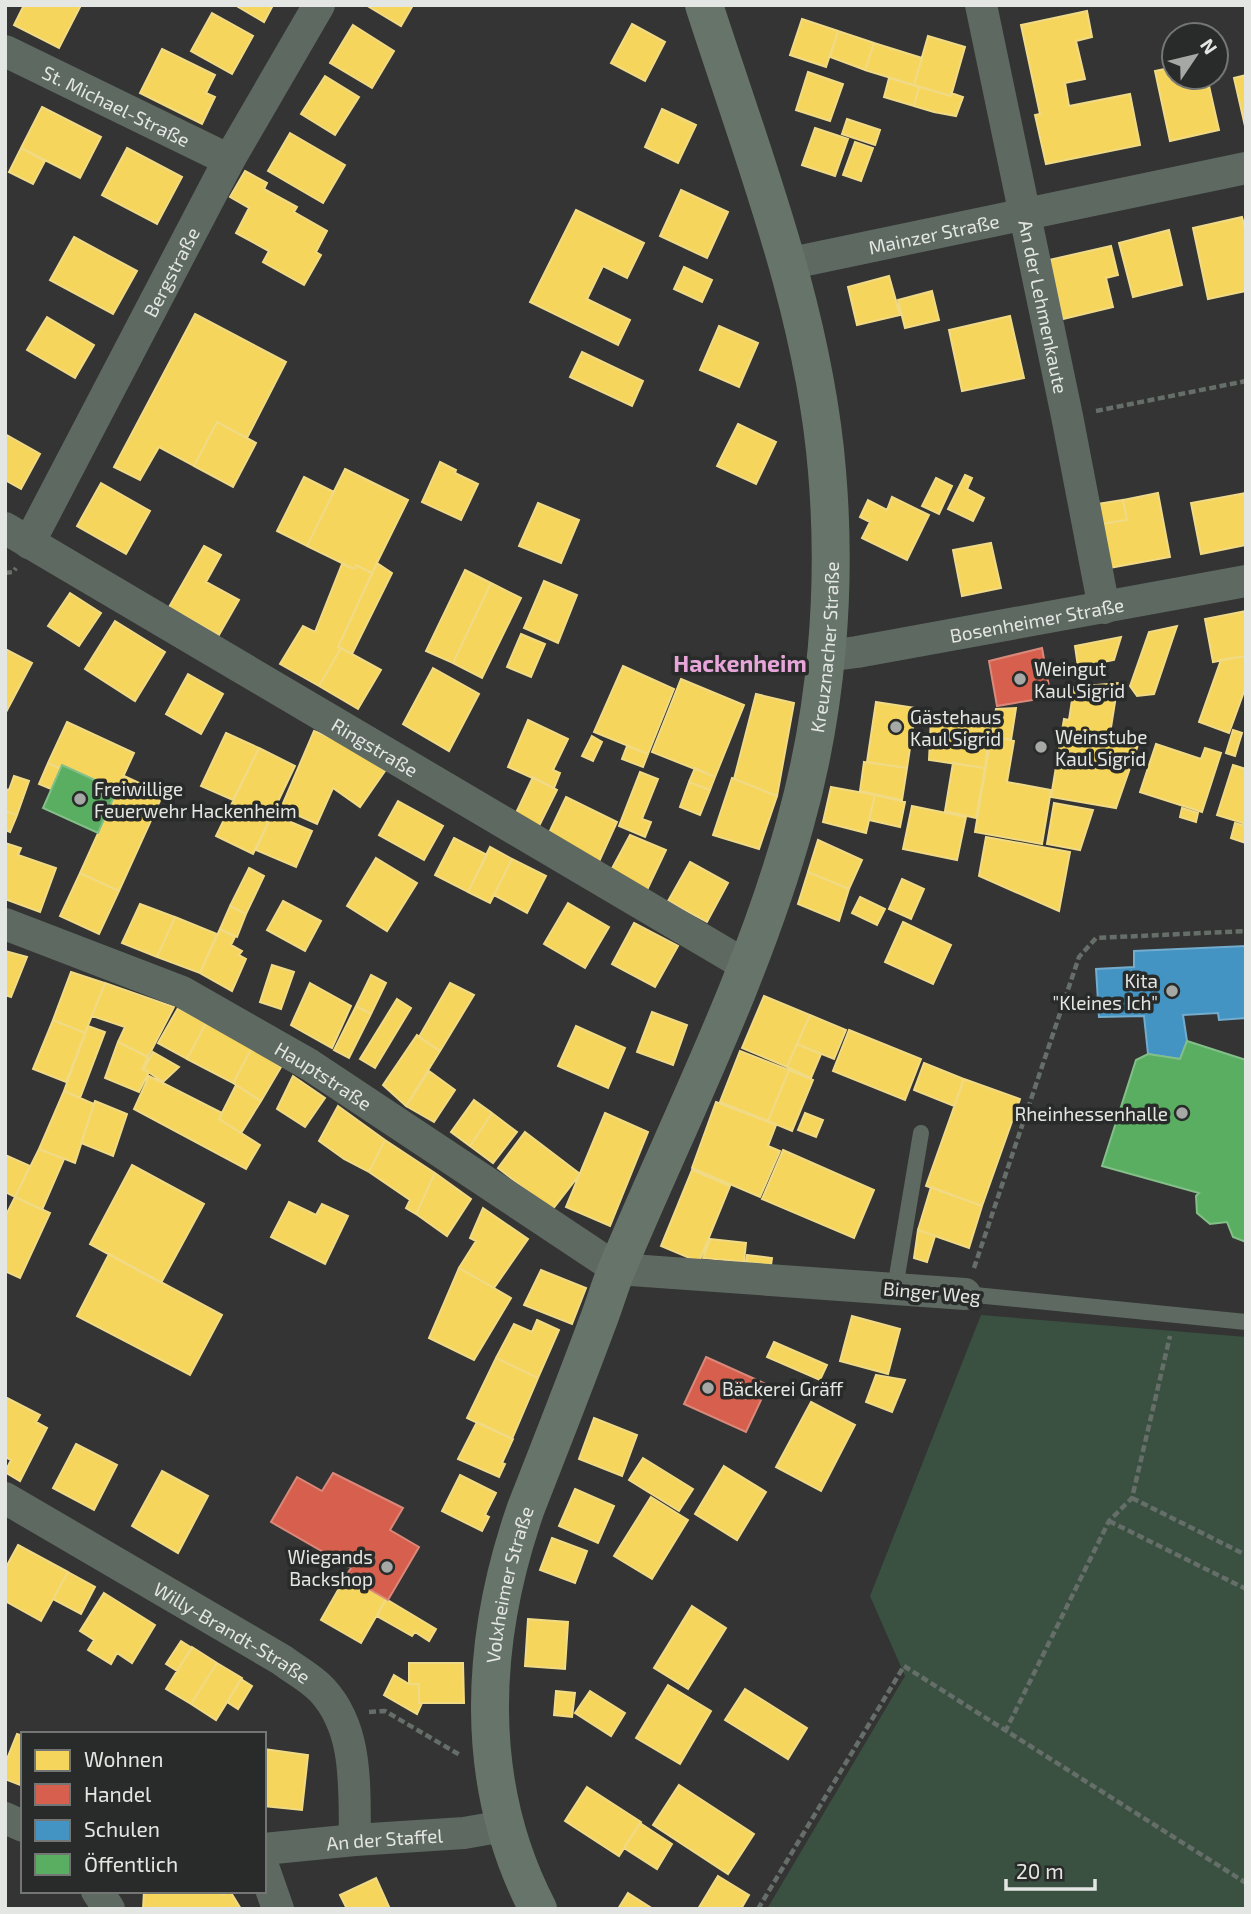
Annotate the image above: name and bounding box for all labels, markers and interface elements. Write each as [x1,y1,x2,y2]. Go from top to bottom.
north arrow [1160,21,1230,91]
text: N [1196,34,1223,58]
street label: St. Michael-Straße [39,60,194,151]
street label: Mainzer Straße [866,208,1001,258]
street label: An der Lehmenkaute [1015,217,1073,395]
street label: Bergstraße [138,223,204,321]
street label: Kreuznacher Straße [804,561,842,734]
street label: Bosenheimer Straße [948,592,1126,646]
district label: Hackenheim [673,649,807,677]
place label: Weingut Kaul Sigrid [1034,657,1125,702]
marker: Weingut Kaul Sigrid [1012,671,1028,687]
place label: Gästehaus Kaul Sigrid [910,705,1001,750]
street label: Ringstraße [328,712,423,781]
marker: Gästehaus Kaul Sigrid [888,719,904,735]
place label: Weinstube Kaul Sigrid [1055,725,1147,770]
marker: Weinstube Kaul Sigrid [1033,739,1049,755]
place label: Freiwillige Feuerwehr Hackenheim [94,777,297,822]
marker: Freiwillige Feuerwehr Hackenheim [72,791,88,807]
place label: Kita "Kleines Ich" [1053,969,1158,1014]
marker: Kita "Kleines Ich" [1164,983,1180,999]
street label: Hauptstraße [271,1036,376,1115]
place label: Rheinhessenhalle [1015,1102,1168,1125]
marker: Rheinhessenhalle [1174,1105,1190,1121]
street label: Binger Weg [882,1276,982,1308]
place label: Bäckerei Gräff [722,1377,844,1400]
marker: Bäckerei Gräff [700,1380,716,1396]
street label: Volxheimer Straße [480,1503,537,1664]
place label: Wiegands Backshop [288,1545,373,1590]
marker: Wiegands Backshop [379,1559,395,1575]
street label: Willy-Brandt-Straße [150,1576,315,1688]
legend [21,1732,266,1893]
text: Wohnen [84,1746,163,1771]
text: Handel [84,1781,152,1806]
text: Schulen [84,1816,160,1841]
street label: An der Staffel [325,1823,444,1854]
scale bar [1006,1848,1095,1892]
text: Öffentlich [84,1851,178,1876]
text: 20 m [1016,1858,1064,1883]

